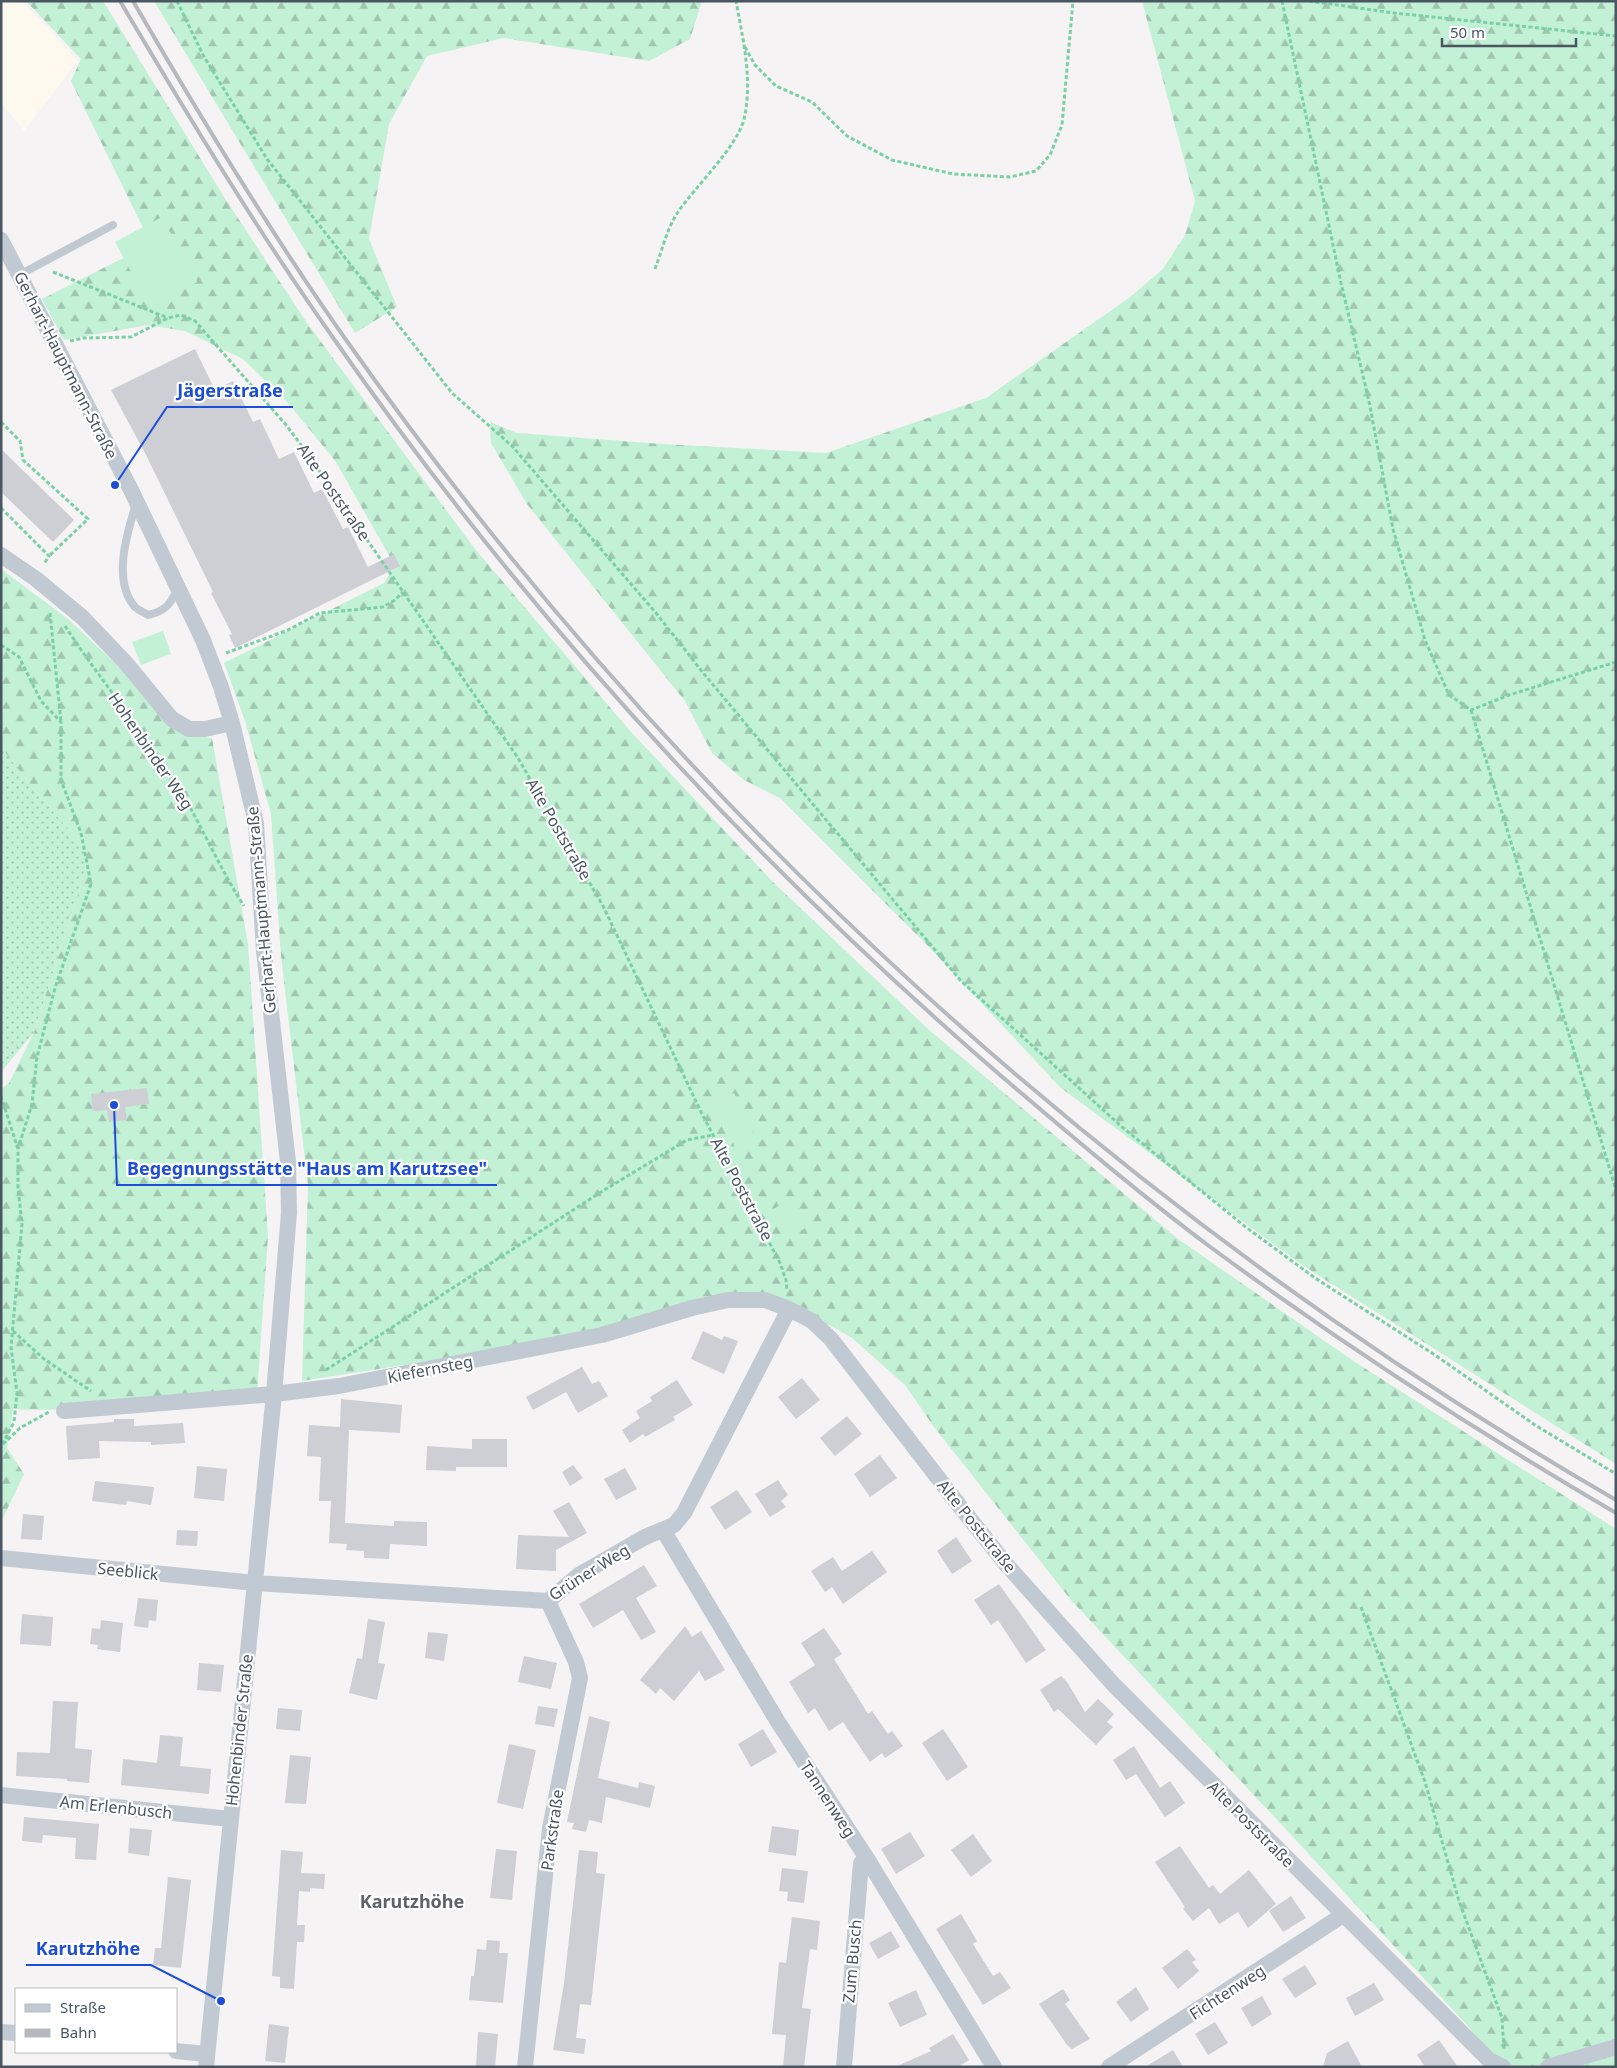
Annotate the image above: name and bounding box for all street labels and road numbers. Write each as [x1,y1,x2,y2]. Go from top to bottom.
street label: Gerhart-Hauptmann-Straße [9,267,123,463]
street label: Alte Poststraße [292,439,376,545]
street label: Hohenbinder Weg [104,688,198,814]
street label: Alte Poststraße [521,774,597,884]
street label: Gerhart-Hauptmann-Straße [241,806,281,1014]
street label: Alte Poststraße [706,1134,778,1244]
street label: Kiefernsteg [385,1350,475,1388]
street label: Alte Poststraße [933,1475,1021,1577]
street label: Grüner Weg [544,1538,634,1606]
street label: Seeblick [96,1557,160,1585]
street label: Hohenbinder Straße [220,1653,258,1807]
street label: Tannenweg [795,1757,861,1841]
street label: Alte Poststraße [1203,1776,1299,1872]
street label: Parkstraße [535,1788,569,1872]
street label: Am Erlenbusch [59,1790,173,1824]
street label: Zum Busch [837,1918,867,2004]
street label: Fichtenweg [1185,1959,1269,2025]

